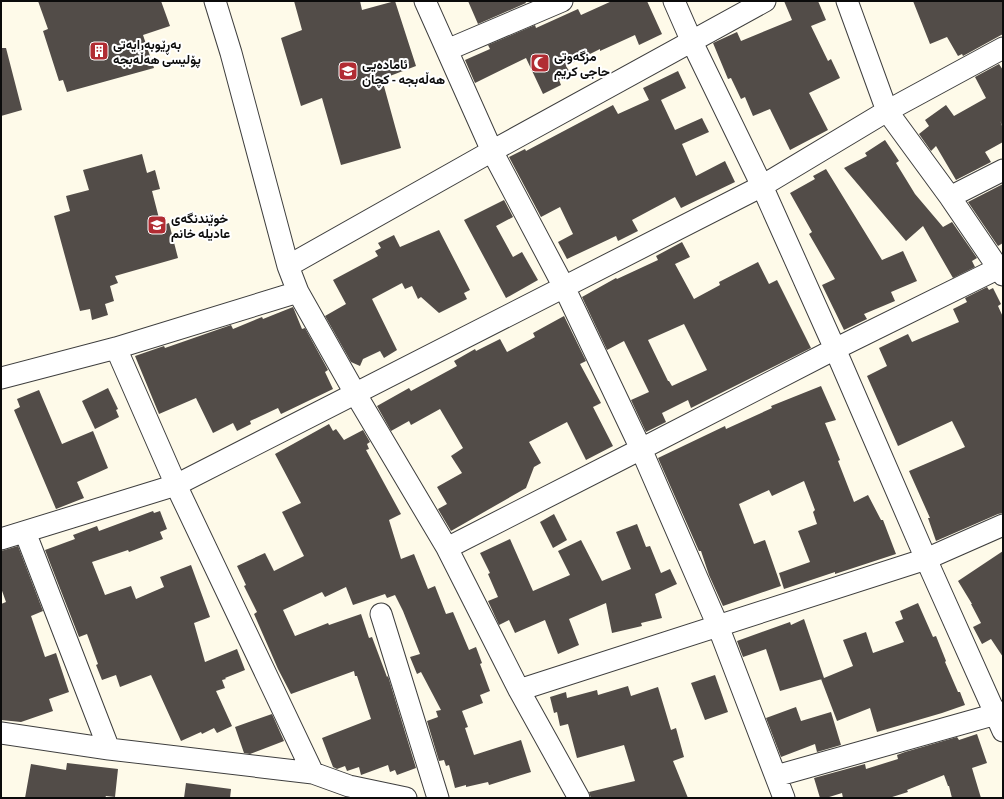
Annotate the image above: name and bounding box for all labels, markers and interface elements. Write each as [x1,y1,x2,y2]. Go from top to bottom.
place label: بەڕێوبەرایەتی پۆلیسی هەڵەبجە [113,37,201,69]
building icon: بەڕێوبەرایەتی پۆلیسی هەڵەبجە [88,40,110,62]
place label: مزگە‌وتی حاجی كریم [554,49,610,80]
mosque icon: مزگە‌وتی حاجی كریم [529,52,551,74]
place label: ئامادەیی هەڵەبجە - کچان [362,57,445,89]
school or university icon: ئامادەیی هەڵەبجە - کچان [337,60,359,82]
place label: خوێندنگەی عادیلە خانم [171,211,230,242]
school or university icon: خوێندنگەی عادیلە خانم [146,214,168,236]

